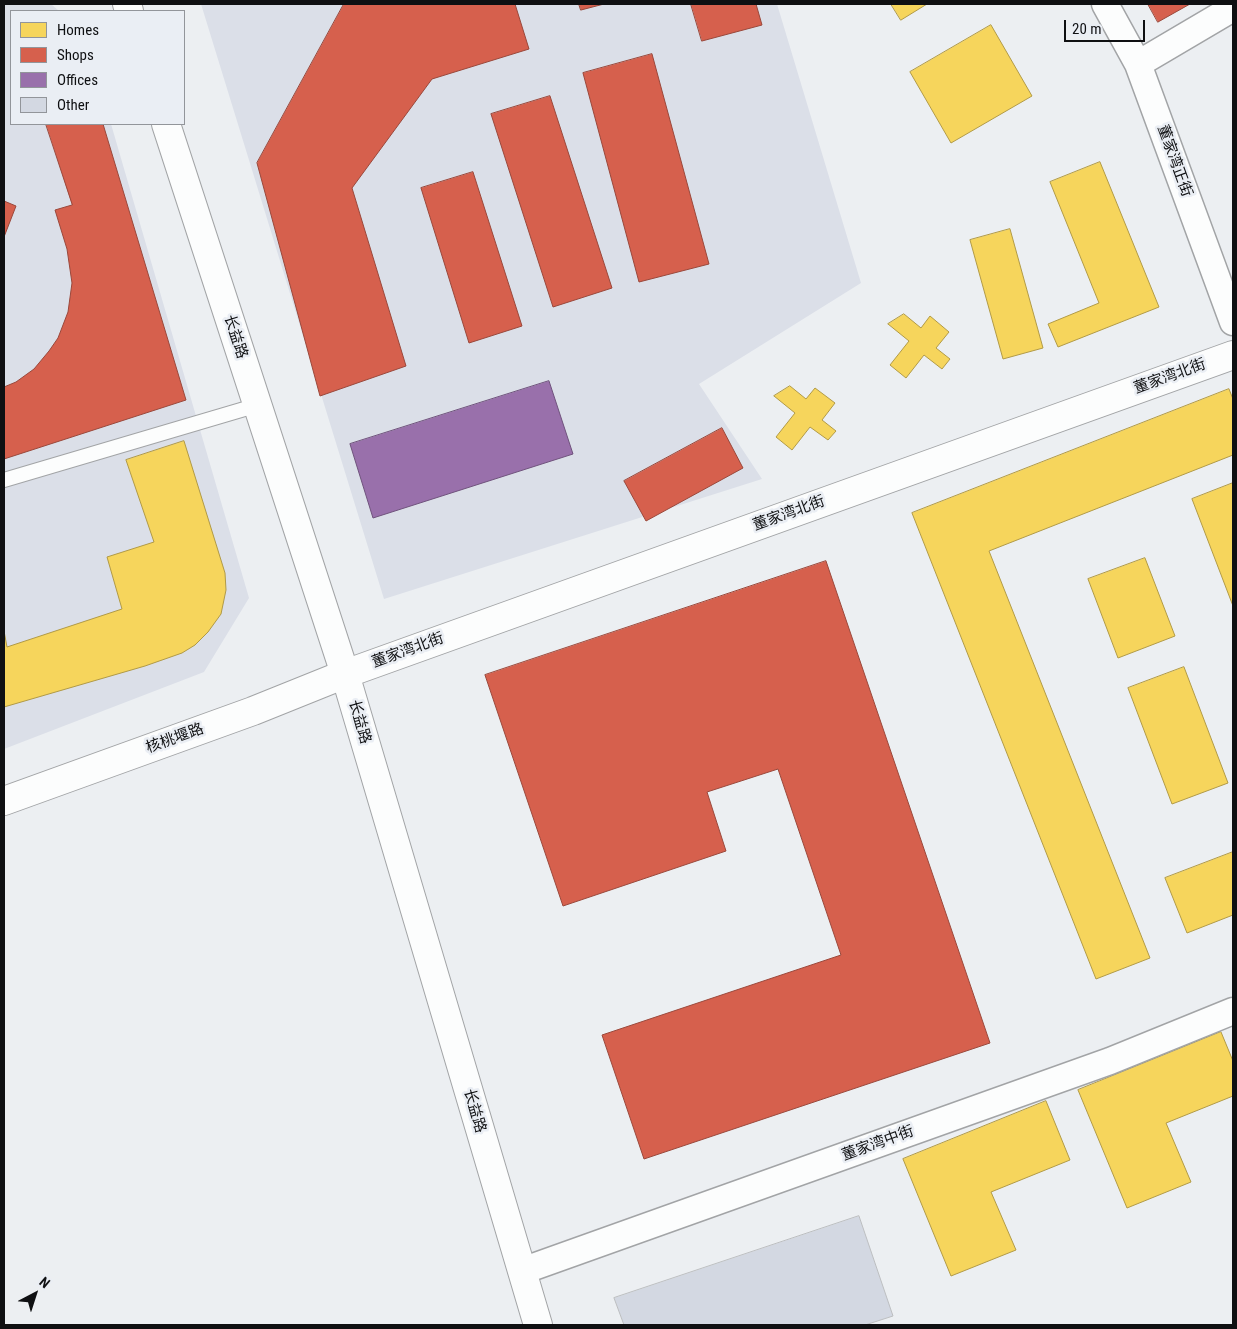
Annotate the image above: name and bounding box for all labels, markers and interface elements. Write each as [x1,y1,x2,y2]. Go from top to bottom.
legend [10,10,185,125]
scale bar [1067,10,1148,42]
text: 20 m [1072,20,1102,38]
text: Homes [57,21,99,39]
text: Shops [57,46,94,64]
text: Offices [57,71,98,89]
text: Other [57,96,89,114]
street label: 董家湾正街 [1153,123,1195,199]
street label: 长益路 [219,313,251,361]
street label: 董家湾北街 [1132,356,1208,398]
street label: 董家湾北街 [751,493,827,535]
street label: 董家湾北街 [370,630,446,672]
street label: 长益路 [344,698,374,746]
street label: 核桃堰路 [144,720,206,758]
street label: 长益路 [459,1087,489,1135]
street label: 董家湾中街 [840,1123,916,1165]
north arrow [10,1269,60,1319]
text: N [36,1274,53,1291]

